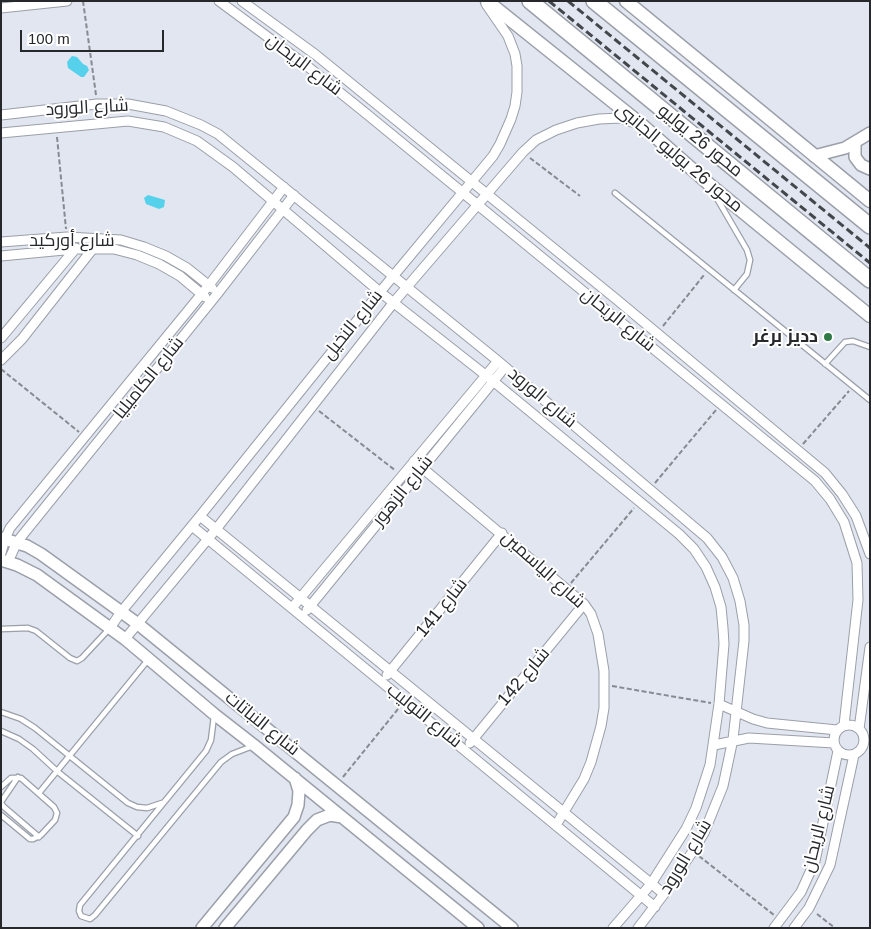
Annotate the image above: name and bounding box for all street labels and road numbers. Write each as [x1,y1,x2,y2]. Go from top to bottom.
street label: شارع الريحان [262,29,346,101]
street label: شارع الورود [45,95,129,121]
street label: محور 26 يوليو الجانبى [611,99,747,217]
street label: محور 26 يوليو [653,100,747,182]
street label: شارع أوركيد [29,230,115,252]
street label: شارع الريحان [576,283,660,357]
street label: شارع النخيل [318,286,388,364]
street label: شارع الكاميليا [109,332,189,424]
street label: شارع الورود [503,363,581,433]
street label: شارع الزهور [368,451,438,531]
street label: شارع الياسمين [497,527,589,613]
street label: شارع 141 [412,574,472,642]
street label: شارع 142 [493,643,555,711]
street label: شارع التوليب [382,679,466,753]
street label: شارع النباتات [220,687,304,761]
street label: شارع الريحان [798,783,840,875]
street label: شارع الورود [655,816,717,898]

